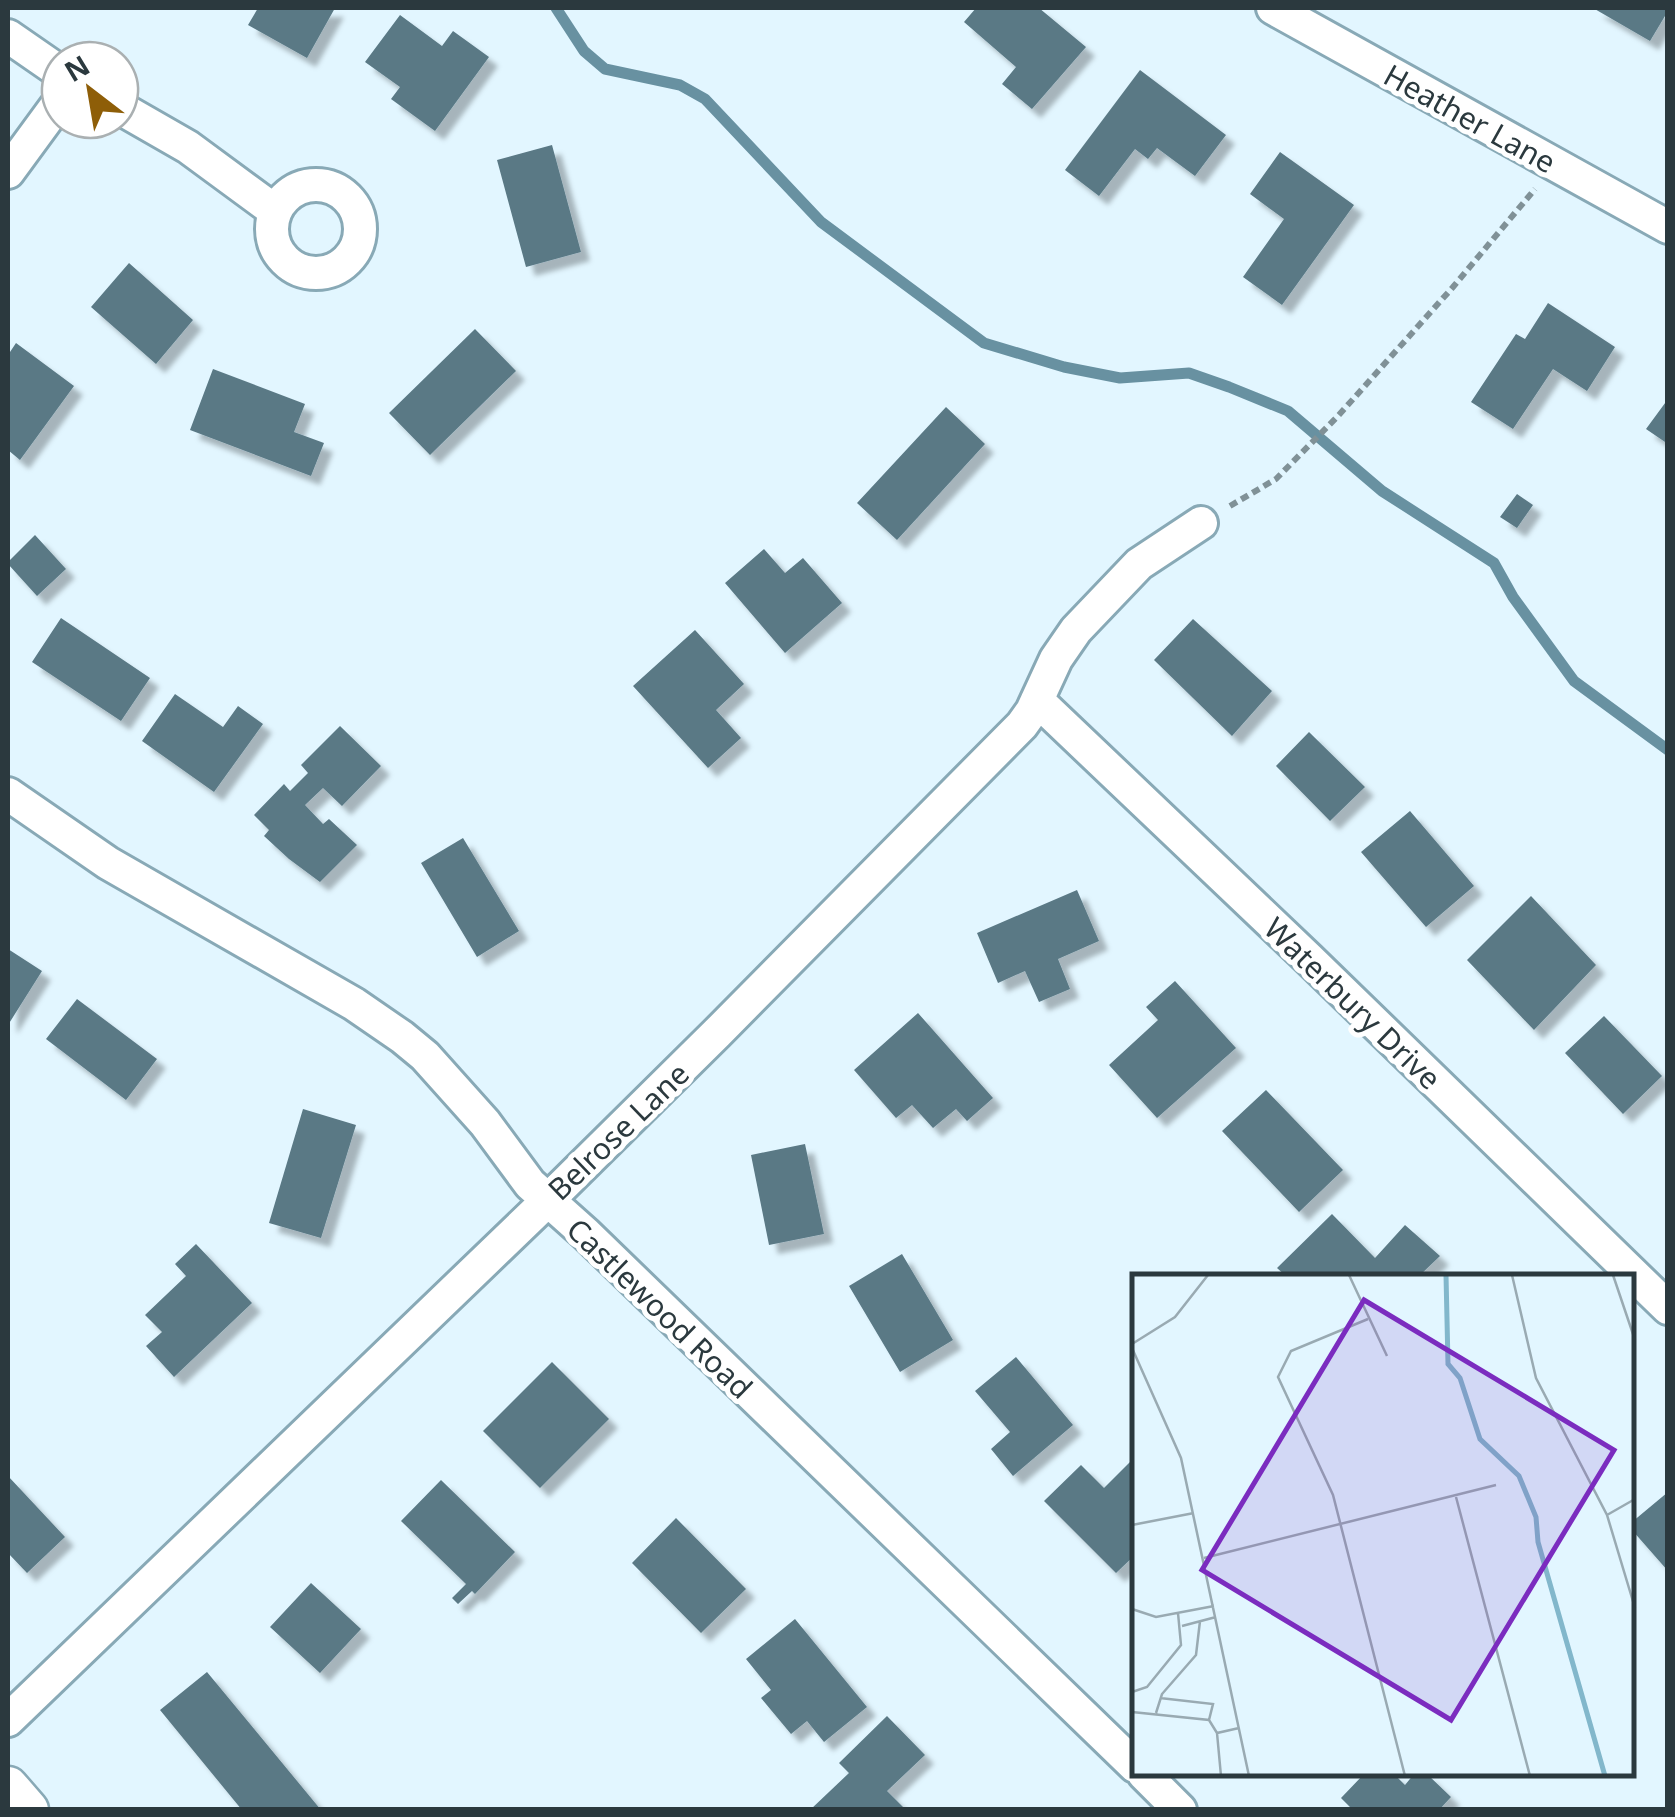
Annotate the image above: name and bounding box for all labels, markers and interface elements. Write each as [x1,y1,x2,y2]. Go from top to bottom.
north arrow [40,40,140,140]
text: N [57,46,96,90]
street label: Heather Lane [1377,54,1563,182]
street label: Waterbury Drive [1256,908,1450,1098]
street label: Belrose Lane [539,1053,697,1209]
street label: Castlewood Road [558,1209,762,1407]
inset map [1132,1274,1635,1777]

